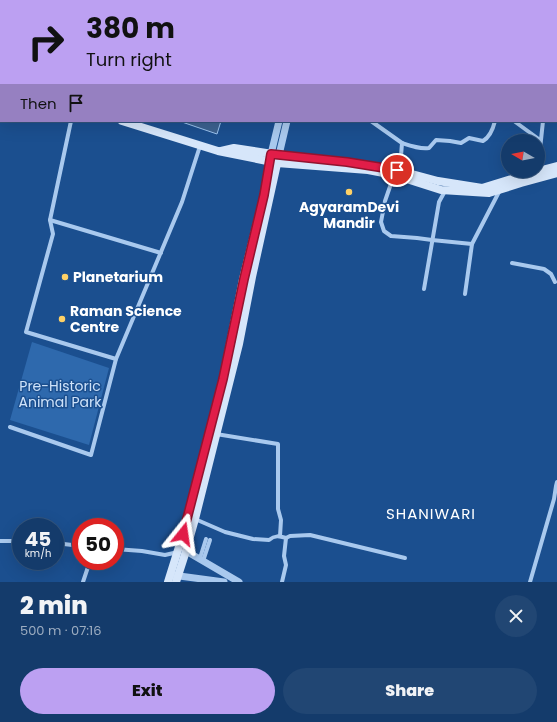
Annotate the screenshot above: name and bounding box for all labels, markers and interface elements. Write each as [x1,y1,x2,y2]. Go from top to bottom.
text: 380 m [86,9,175,48]
icon: right [20,16,72,68]
text: Turn right [86,47,172,72]
icon: arrive [65,92,87,114]
text: Then [20,93,57,114]
north arrow [501,134,545,178]
map controls [501,134,545,178]
pin [380,153,414,187]
icon: arrive [386,159,408,181]
marker: AgyaramDevi Mandir [344,187,354,197]
place label: AgyaramDevi Mandir [299,197,399,233]
place label: Planetarium [73,267,163,287]
marker: Planetarium [60,272,70,282]
place label: Raman Science Centre [70,301,182,337]
marker: Raman Science Centre [57,314,67,324]
park label: Pre-Historic Animal Park [19,376,102,412]
district label: SHANIWARI [386,503,476,524]
position arrow [162,513,204,555]
speed limit sign: 50 [72,518,124,570]
text: 45 [25,525,51,553]
text: km/h [25,546,51,561]
text: 2 min [20,589,88,622]
button: close [495,595,537,637]
text: 500 m · 07:16 [20,621,102,640]
button: Exit [20,668,275,714]
button: Share [283,668,537,714]

